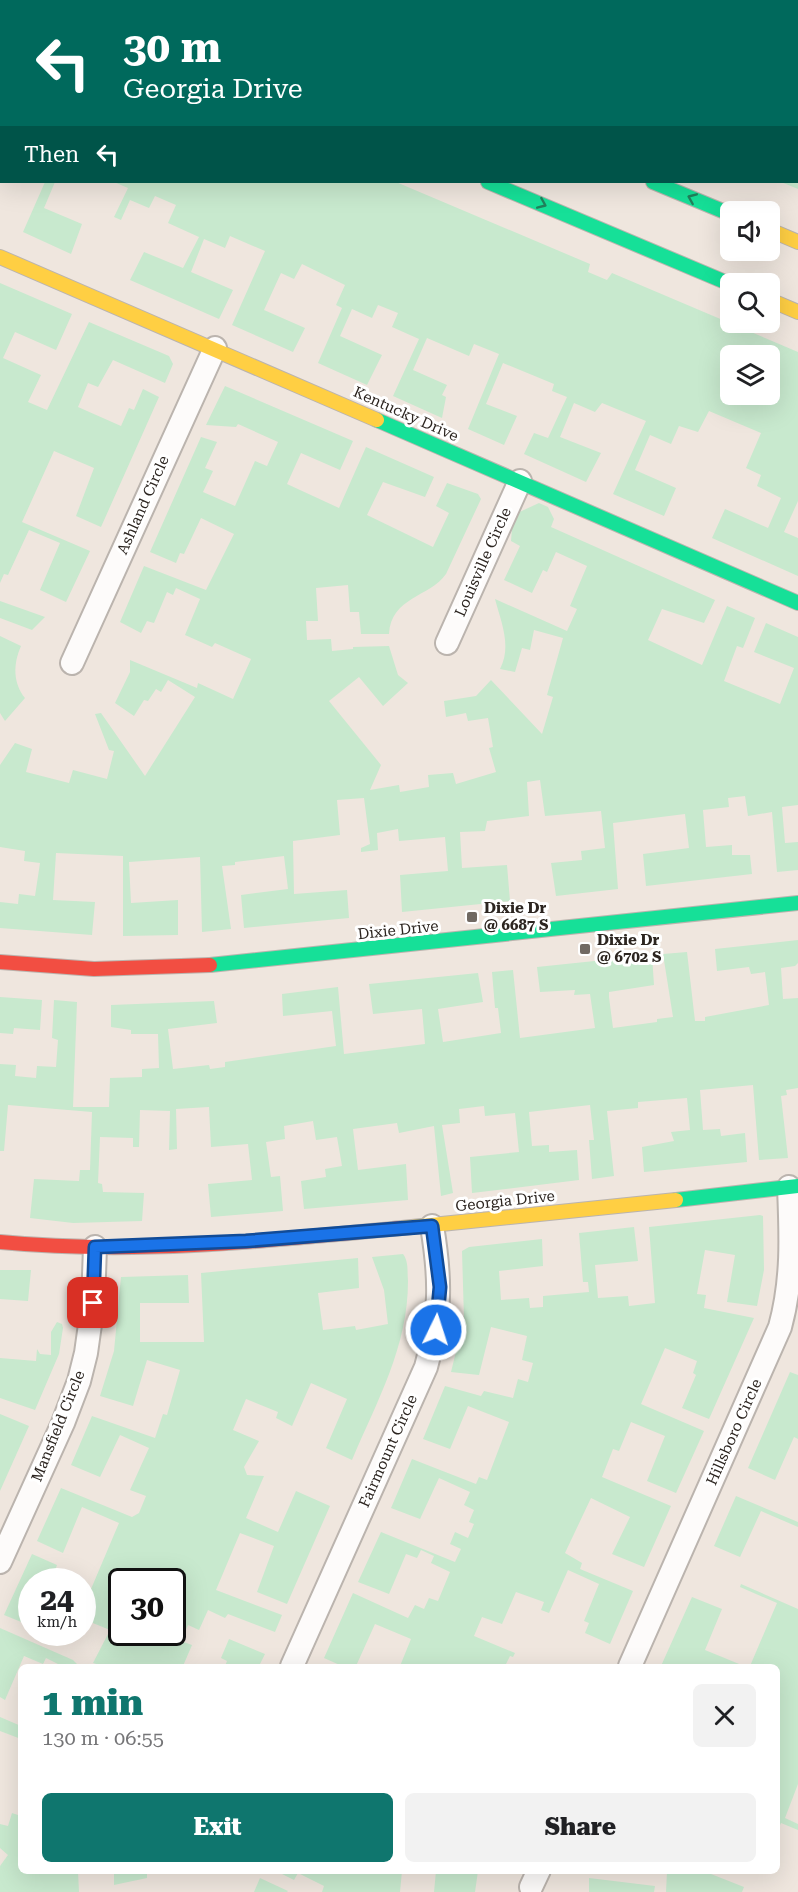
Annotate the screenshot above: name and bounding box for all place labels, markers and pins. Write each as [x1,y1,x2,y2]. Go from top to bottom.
place label: Dixie Dr @ 6687 S [484,899,549,934]
marker: Dixie Dr @ 6687 S [465,910,479,924]
place label: Dixie Dr @ 6702 S [597,931,662,966]
marker: Dixie Dr @ 6702 S [578,942,592,956]
pin [67,1277,118,1328]

